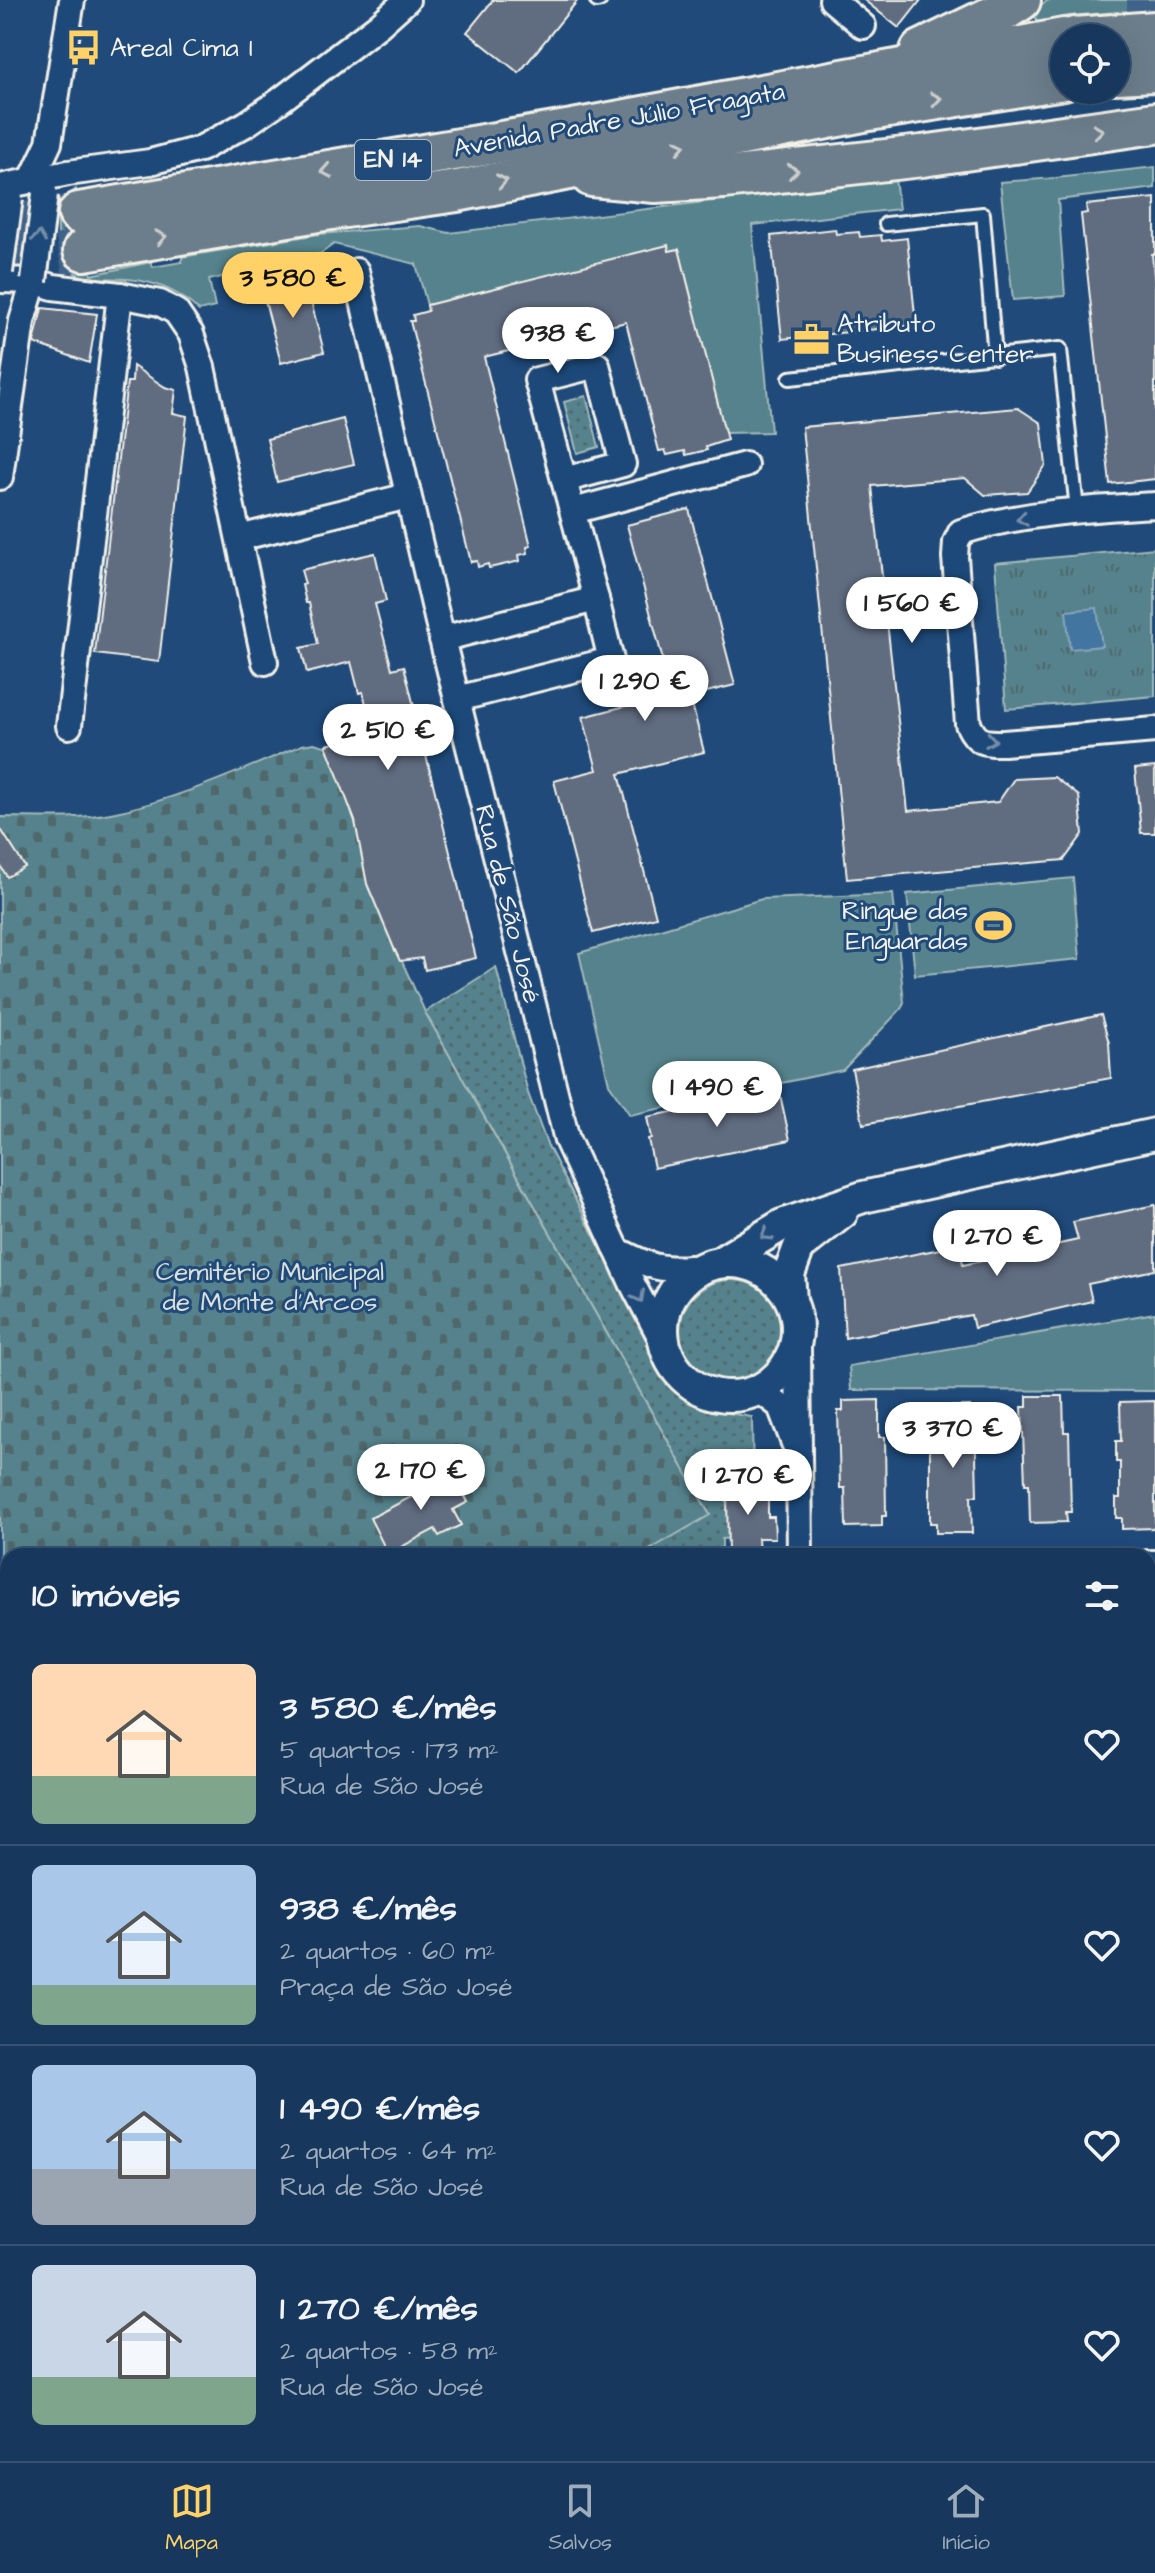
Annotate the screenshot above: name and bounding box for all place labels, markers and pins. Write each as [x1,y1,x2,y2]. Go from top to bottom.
bus stop icon: Areal Cima I [65,29,103,67]
place label: Areal Cima I [110,30,253,66]
pin: 3 580 € [219,252,367,320]
place label: Atributo Business Center [837,306,1034,372]
pin: 938 € [502,307,614,375]
office icon: Atributo Business Center [792,320,830,358]
pin: 1 560 € [838,577,986,645]
pin: 1 290 € [571,655,719,723]
pin: 2 510 € [314,704,462,772]
place label: Ringue das Enguardas [842,893,968,961]
sports icon: Ringue das Enguardas [975,907,1013,945]
pin: 1 490 € [643,1061,791,1129]
pin: 1 270 € [923,1210,1071,1278]
pin: 3 370 € [879,1402,1027,1470]
pin: 2 170 € [347,1444,495,1512]
pin: 1 270 € [674,1449,822,1517]

